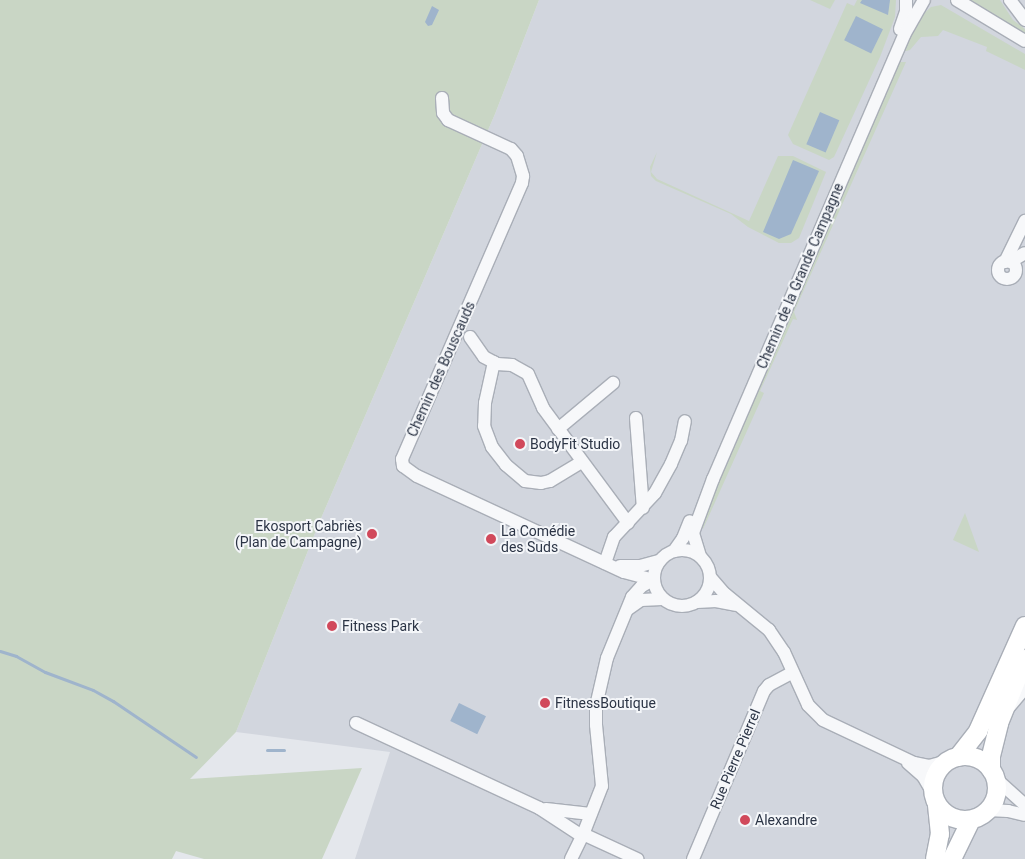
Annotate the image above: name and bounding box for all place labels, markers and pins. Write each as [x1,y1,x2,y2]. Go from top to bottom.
place label: BodyFit Studio [530,436,620,452]
marker: BodyFit Studio [514,438,526,450]
place label: Ekosport Cabriès (Plan de Campagne) [235,518,362,550]
place label: La Comédie des Suds [501,523,575,556]
marker: Ekosport Cabriès (Plan de Campagne) [366,528,378,540]
marker: La Comédie des Suds [485,533,497,545]
place label: Fitness Park [342,618,419,634]
marker: Fitness Park [326,620,338,632]
place label: FitnessBoutique [555,695,656,711]
marker: FitnessBoutique [539,697,551,709]
place label: Alexandre [755,812,817,828]
marker: Alexandre [739,814,751,826]

